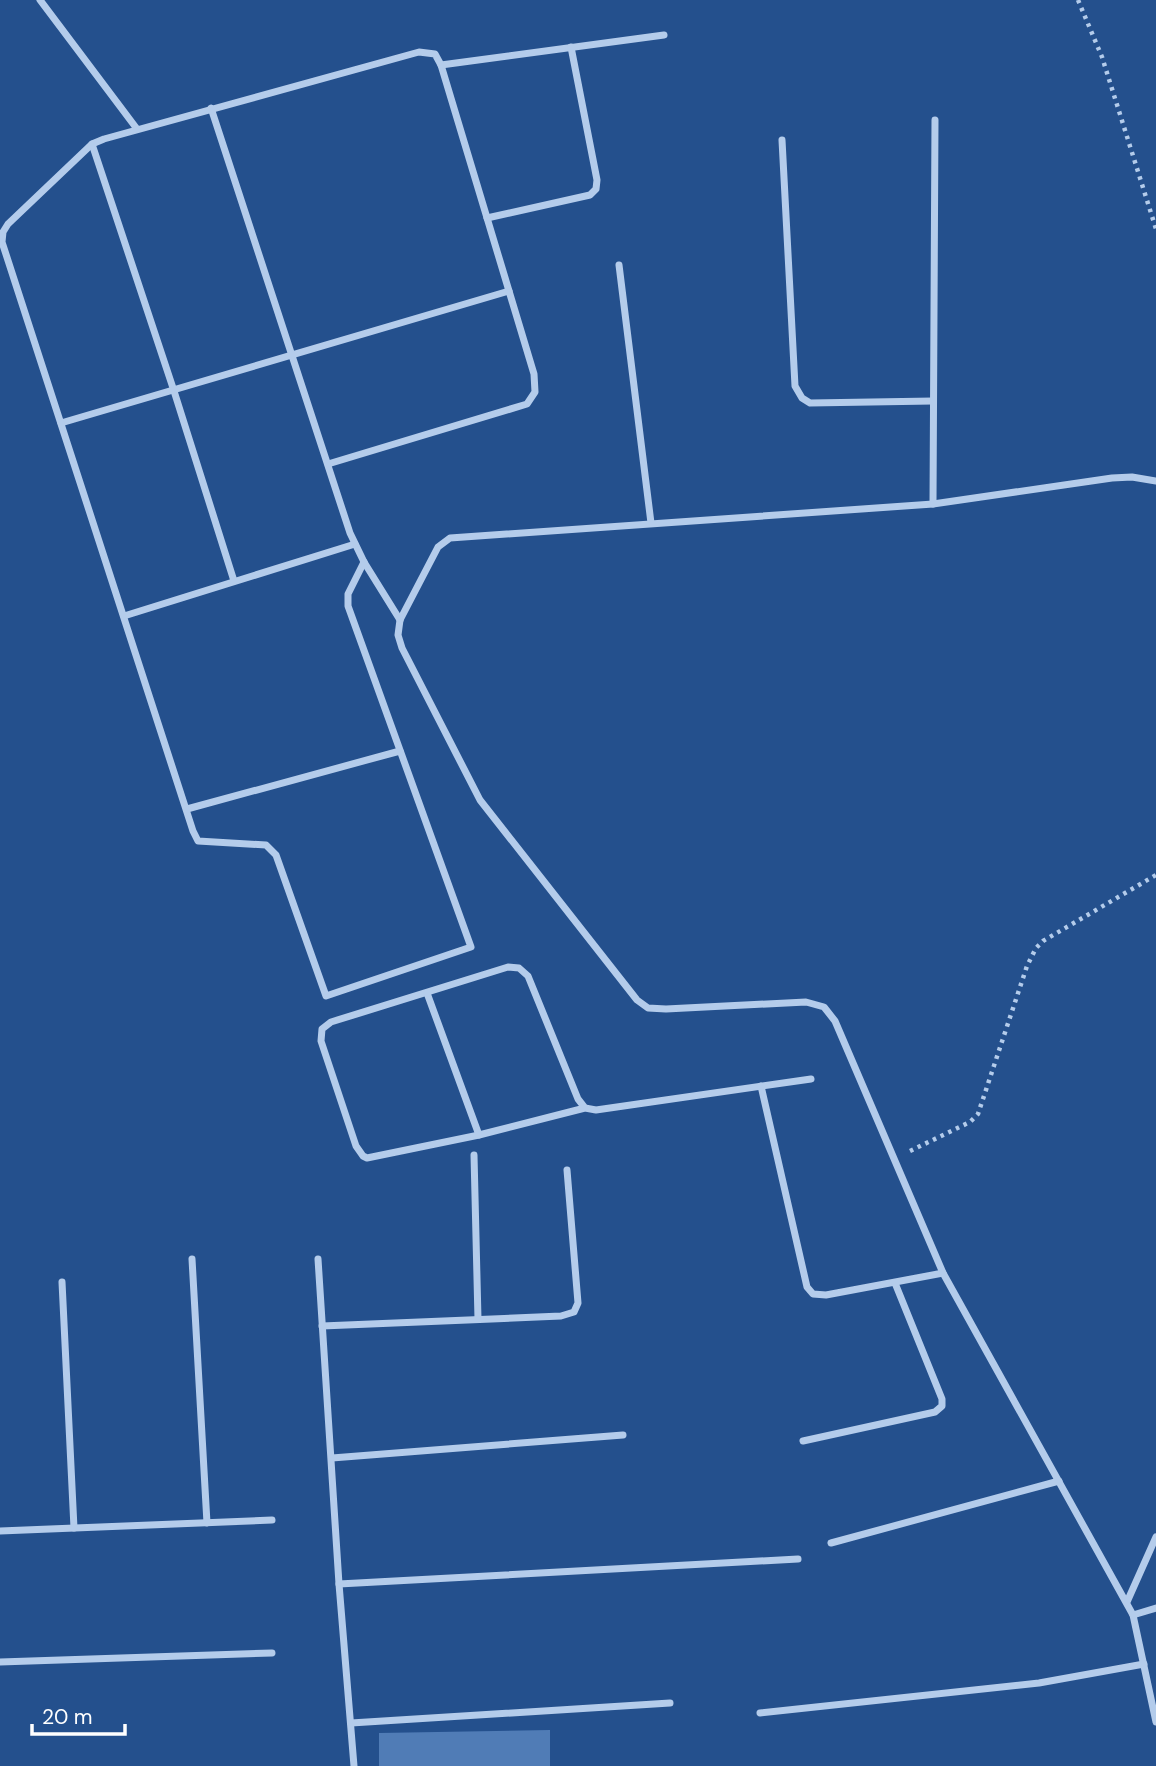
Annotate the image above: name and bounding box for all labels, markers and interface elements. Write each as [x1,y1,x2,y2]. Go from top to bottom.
scale bar [32,1692,124,1736]
text: 20 m [42,1703,93,1731]

